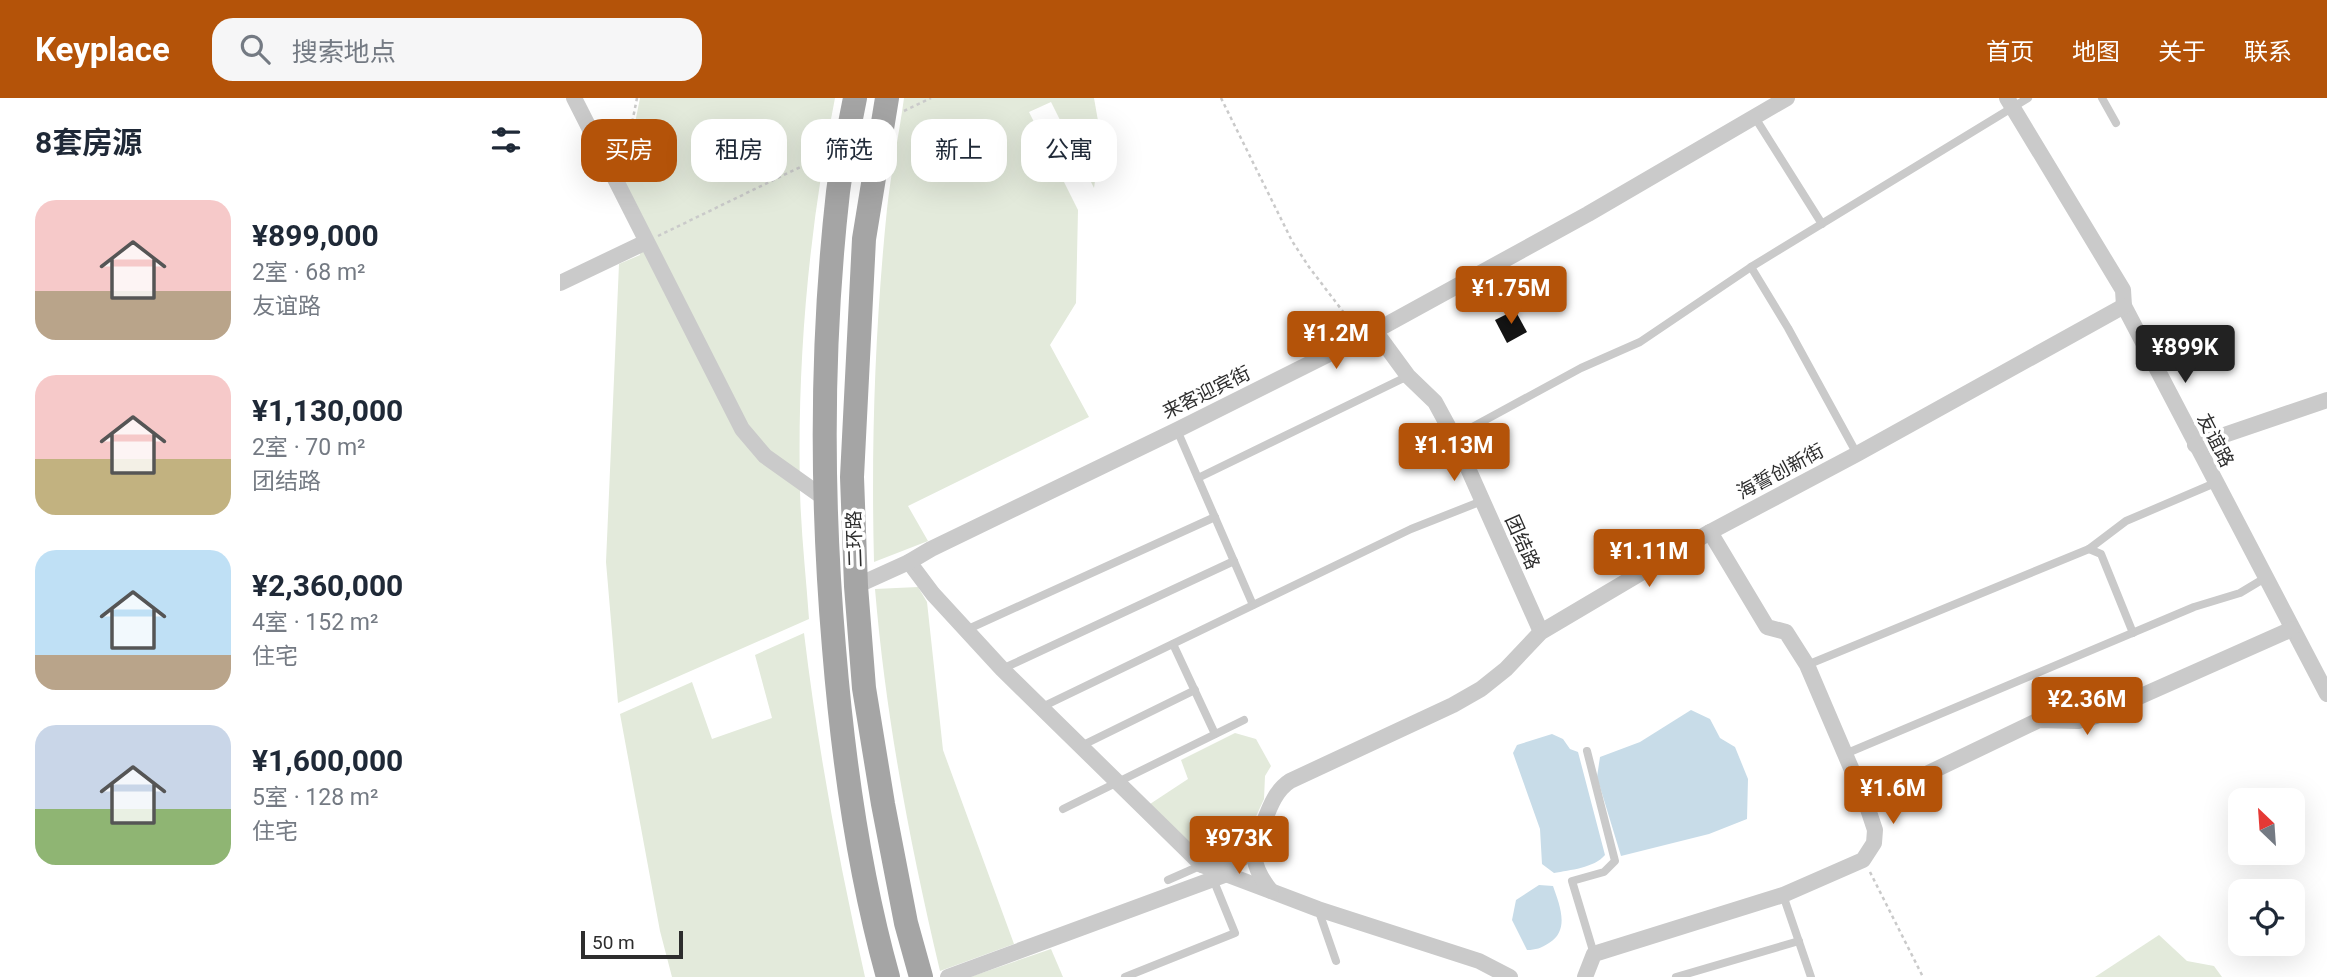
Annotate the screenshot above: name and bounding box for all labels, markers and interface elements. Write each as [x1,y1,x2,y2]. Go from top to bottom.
search box [212,18,702,81]
text: Keyplace [35,30,170,69]
icon: search [236,30,274,68]
text: 搜索地点 [292,37,396,67]
text: 首页 [1986,38,2034,66]
text: 地图 [2072,38,2120,66]
text: 关于 [2158,38,2206,66]
text: 联系 [2244,38,2292,66]
chip: 买房 [581,119,677,182]
chip: 租房 [691,119,787,182]
chip: 筛选 [801,119,897,182]
chip: 新上 [911,119,1007,182]
chip: 公寓 [1021,119,1117,182]
icon: filters [487,121,525,159]
text: 8套房源 [35,125,142,160]
text: ¥899,000 [252,218,379,253]
icon: home [91,228,175,312]
text: 2室 · 68 m² [252,259,366,286]
pin: ¥1.75M [1454,266,1568,326]
text: ¥1.75M [1472,275,1550,302]
text: 友谊路 [252,293,321,320]
pin: ¥1.2M [1287,312,1385,371]
text: ¥1.2M [1303,320,1369,347]
pin: ¥899K [2136,326,2234,385]
text: ¥899K [2152,334,2218,361]
street label: 来客迎宾街 [1158,361,1254,424]
text: ¥1,130,000 [252,393,403,428]
icon: home [91,403,175,487]
street label: 友谊路 [2192,410,2239,471]
pin: ¥1.13M [1397,424,1511,483]
text: ¥1.13M [1415,432,1493,459]
text: 2室 · 70 m² [252,434,366,461]
street label: 海誓创新街 [1733,439,1828,504]
text: 团结路 [252,468,321,495]
street label: 二环路 [842,510,867,568]
street label: 团结路 [1500,511,1545,573]
pin: ¥1.11M [1592,530,1706,589]
text: ¥1.11M [1610,538,1688,565]
text: ¥2,360,000 [252,568,403,603]
icon: home [91,578,175,662]
text: 4室 · 152 m² [252,609,378,636]
text: 住宅 [252,643,298,670]
pin: ¥2.36M [2030,678,2144,737]
text: ¥2.36M [2048,686,2126,713]
text: ¥1,600,000 [252,743,403,778]
icon: home [91,753,175,837]
pin: ¥1.6M [1844,766,1942,826]
text: ¥1.6M [1860,775,1926,802]
text: 5室 · 128 m² [252,784,378,811]
north arrow [2228,788,2305,864]
map controls [2228,788,2305,956]
pin: ¥973K [1190,816,1288,876]
text: 住宅 [252,818,298,845]
text: ¥973K [1206,825,1272,852]
button: locate [2228,879,2305,956]
scale bar [581,928,682,960]
text: 50 m [592,931,635,954]

